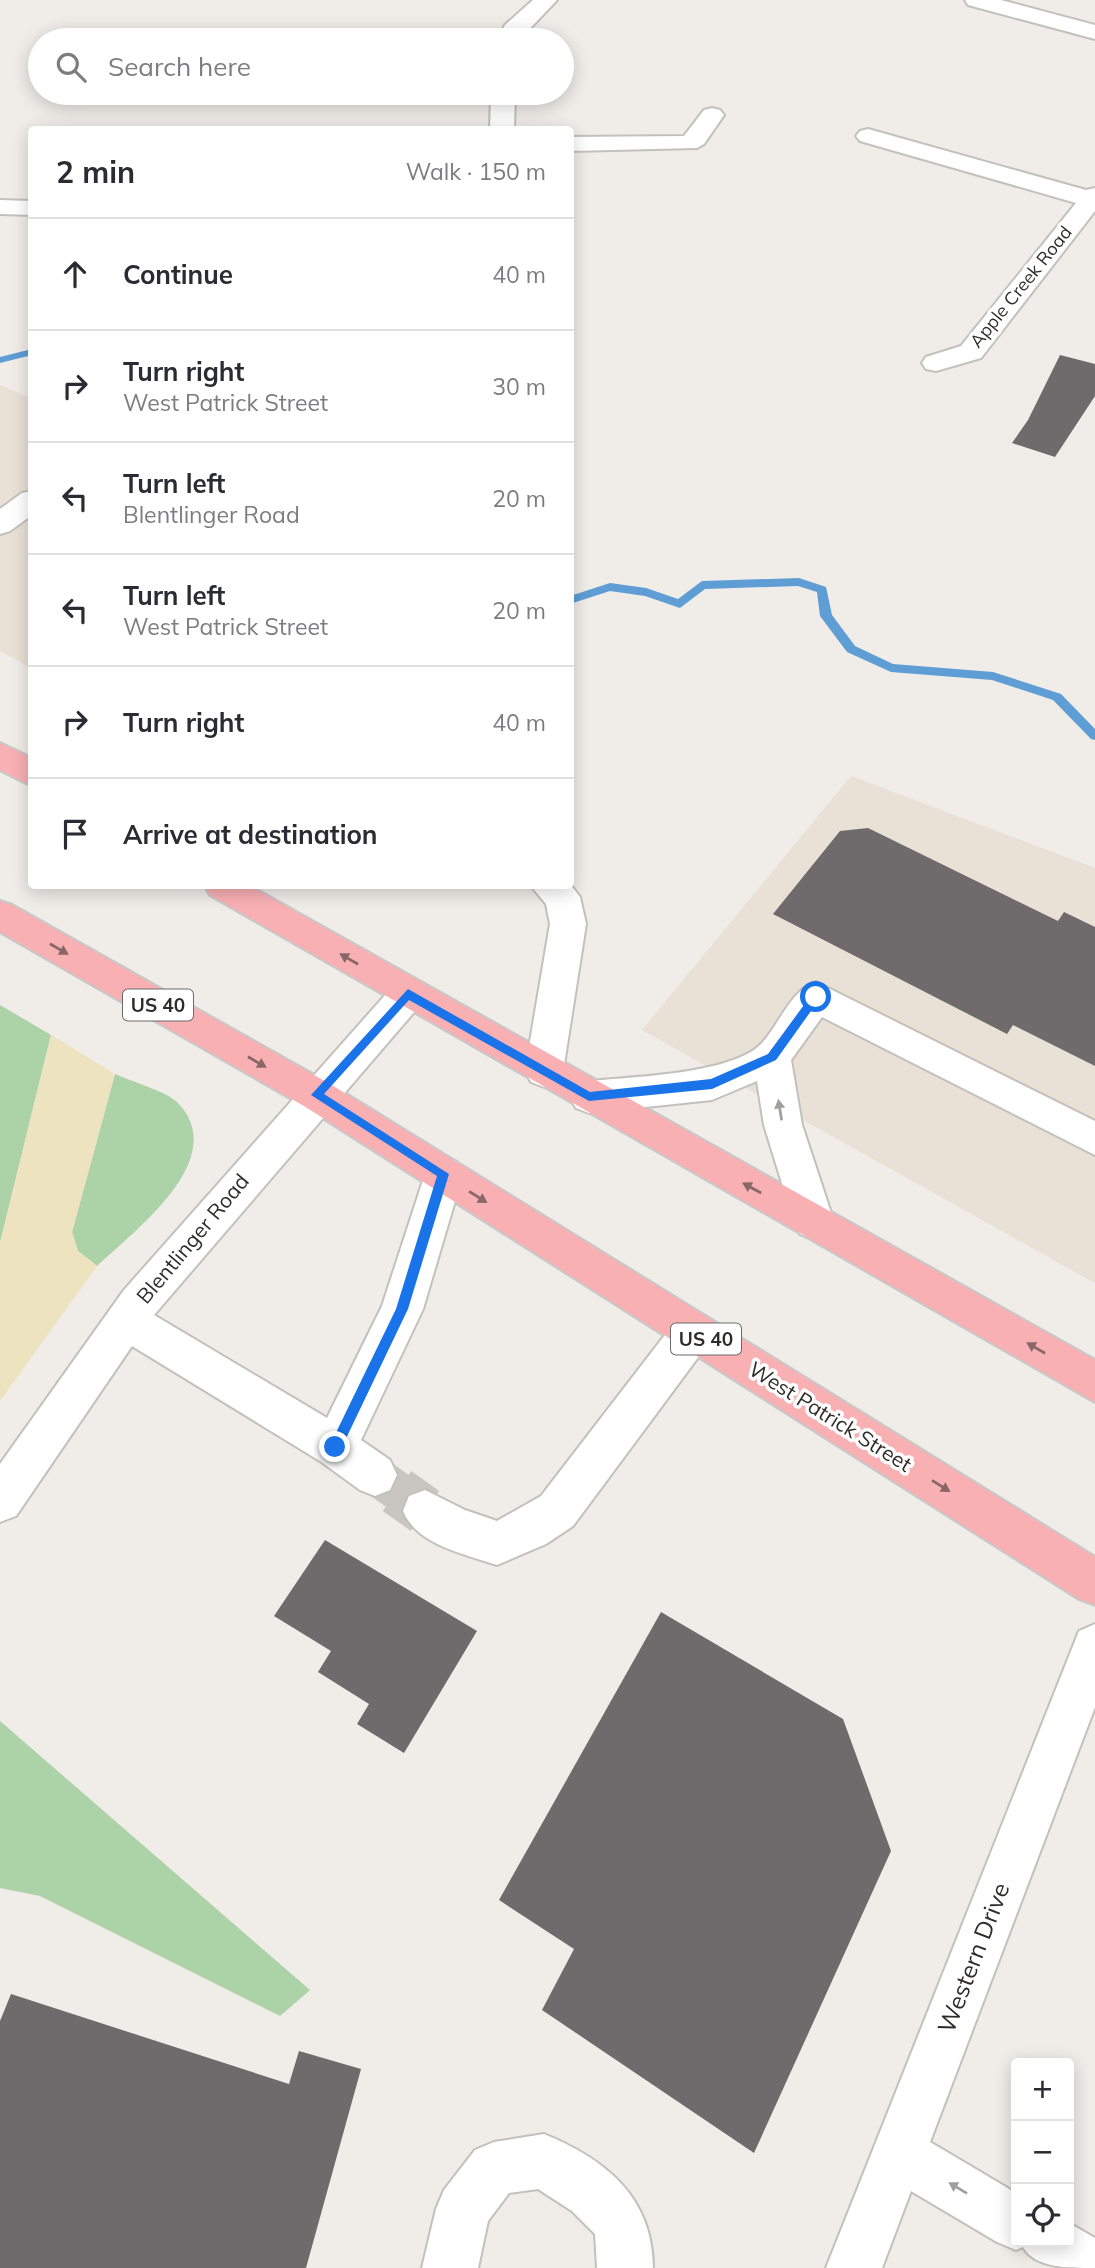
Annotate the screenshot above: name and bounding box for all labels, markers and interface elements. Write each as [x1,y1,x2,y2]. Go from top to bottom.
search box [28,28,574,105]
icon: search [52,48,90,86]
text: Search here [108,50,251,83]
text: 2 min [56,153,135,191]
text: Walk · 150 m [406,157,546,186]
street label: Apple Creek Road [964,221,1077,352]
icon: ahead [56,255,94,293]
text: Continue [123,258,233,291]
text: 40 m [492,260,546,289]
text: Turn right [123,355,244,388]
icon: right [56,367,94,405]
text: 30 m [492,372,546,401]
text: West Patrick Street [123,388,328,417]
text: Turn left [123,467,225,500]
icon: left [56,479,94,517]
text: 20 m [492,484,546,513]
text: Blentlinger Road [123,500,300,529]
text: Turn left [123,579,225,612]
icon: left [56,591,94,629]
text: 20 m [492,596,546,625]
text: West Patrick Street [123,612,328,641]
icon: right [56,703,94,741]
text: Turn right [123,706,244,739]
text: 40 m [492,708,546,737]
icon: arrive [56,815,94,853]
text: Arrive at destination [123,818,378,851]
one-way arrow [50,943,69,955]
one-way arrow [339,953,359,965]
route start [800,981,831,1012]
road number: US 40 [123,990,193,1021]
one-way arrow [248,1056,267,1068]
one-way arrow [775,1099,786,1121]
street label: Blentlinger Road [130,1168,254,1309]
one-way arrow [742,1183,762,1195]
one-way arrow [469,1190,488,1203]
road number: US 40 [671,1324,741,1354]
one-way arrow [1026,1342,1045,1355]
street label: West Patrick Street [744,1356,917,1477]
route end [319,1431,350,1462]
one-way arrow [931,1480,950,1493]
street label: Western Drive [931,1878,1015,2037]
map controls [1011,2058,1074,2247]
button: + [1011,2058,1074,2121]
button: − [1011,2121,1074,2184]
one-way arrow [948,2182,967,2194]
button: locate [1011,2184,1074,2247]

